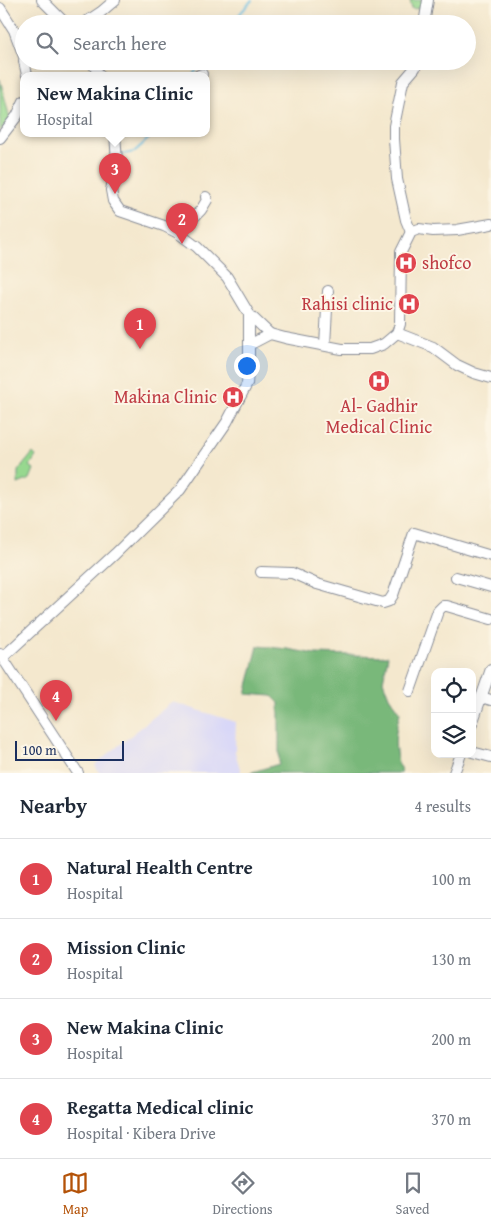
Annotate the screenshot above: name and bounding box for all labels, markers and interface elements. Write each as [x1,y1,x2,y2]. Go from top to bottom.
search box [15,15,476,70]
icon: search [33,29,61,57]
text: Search here [73,29,167,57]
popup [20,72,210,137]
text: New Makina Clinic [37,79,193,107]
text: Hospital [37,107,93,131]
pin: 3 [99,153,131,194]
pin: 2 [166,203,198,244]
place label: shofco [422,249,471,276]
hospital icon: shofco [394,251,418,275]
place label: Rahisi clinic [302,290,393,317]
hospital icon: Rahisi clinic [397,292,421,316]
pin: 1 [124,308,156,349]
your location [234,353,260,379]
hospital icon: Al- Gadhir Medical Clinic [367,369,391,393]
place label: Makina Clinic [114,383,217,410]
hospital icon: Makina Clinic [221,385,245,409]
place label: Al- Gadhir Medical Clinic [326,392,432,440]
map controls [431,668,476,758]
button: locate [431,668,476,713]
pin: 4 [40,680,72,721]
button: layers [431,713,476,758]
scale bar [15,738,124,761]
text: 100 m [22,740,57,760]
text: Nearby [20,790,87,821]
text: 4 results [414,794,471,818]
text: Natural Health Centre [67,853,253,881]
text: 1 [32,867,40,891]
text: 100 m [431,867,471,891]
text: Hospital [67,881,123,905]
text: Mission Clinic [67,933,185,961]
text: 2 [32,947,40,971]
text: 130 m [431,947,471,971]
text: Hospital [67,961,123,985]
text: New Makina Clinic [67,1013,223,1041]
text: 3 [32,1027,40,1051]
text: 200 m [431,1027,471,1051]
text: Hospital [67,1041,123,1065]
text: Regatta Medical clinic [67,1093,253,1121]
text: 4 [32,1107,40,1131]
text: 370 m [431,1107,471,1131]
text: Hospital · Kibera Drive [67,1121,216,1145]
tab: Map [61,1169,89,1219]
tab: Directions [212,1169,273,1219]
tab: Saved [396,1169,430,1219]

